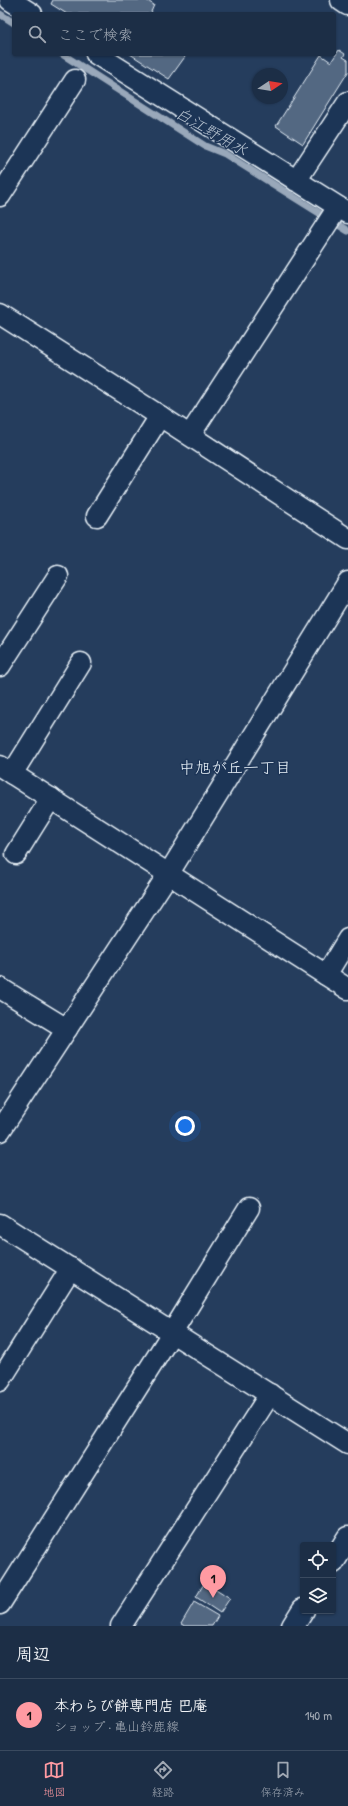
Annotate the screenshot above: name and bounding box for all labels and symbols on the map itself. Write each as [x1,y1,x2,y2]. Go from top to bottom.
north arrow [252,68,288,104]
water label: 白江野用水 [172,101,252,161]
district label: 中旭が丘一丁目 [179,756,291,778]
your location [175,1116,195,1136]
pin: 1 [200,1565,226,1598]

